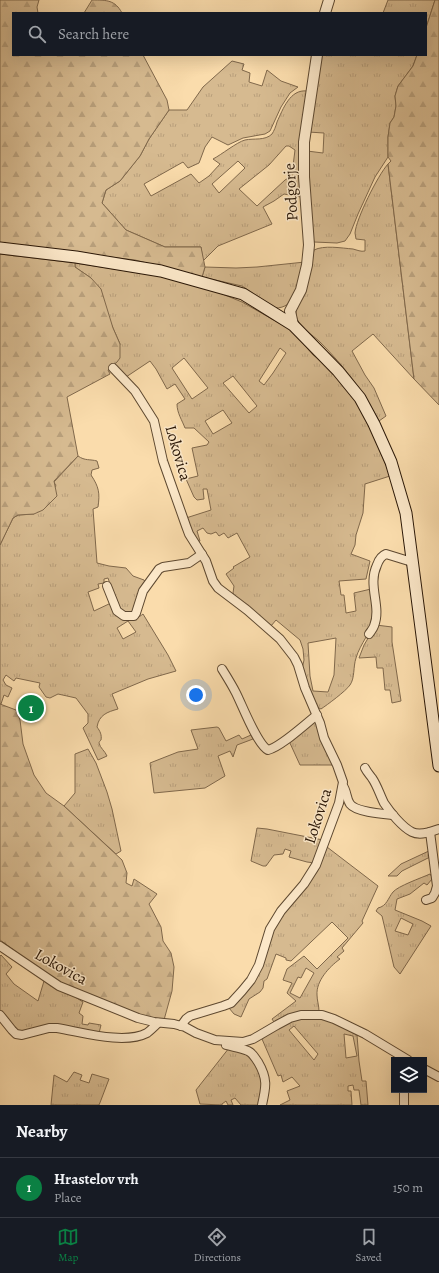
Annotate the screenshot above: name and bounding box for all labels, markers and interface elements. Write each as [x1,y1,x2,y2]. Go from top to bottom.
search box [12,12,427,56]
icon: search [26,23,48,45]
text: Search here [58,24,129,44]
street label: Podgorje [278,162,304,222]
street label: Lokovica [160,423,197,484]
your location [186,685,206,705]
pin: 1 [18,693,44,723]
street label: Lokovica [299,785,337,847]
street label: Lokovica [31,944,92,991]
map controls [391,1057,427,1093]
button: layers [391,1057,427,1093]
text: Nearby [16,1120,67,1143]
text: Hrastelov vrh [54,1169,139,1189]
text: 1 [27,1179,31,1196]
text: 150 m [393,1179,423,1196]
text: Place [54,1189,82,1206]
tab: Map [57,1226,79,1265]
tab: Directions [194,1226,241,1265]
tab: Saved [356,1226,382,1265]

